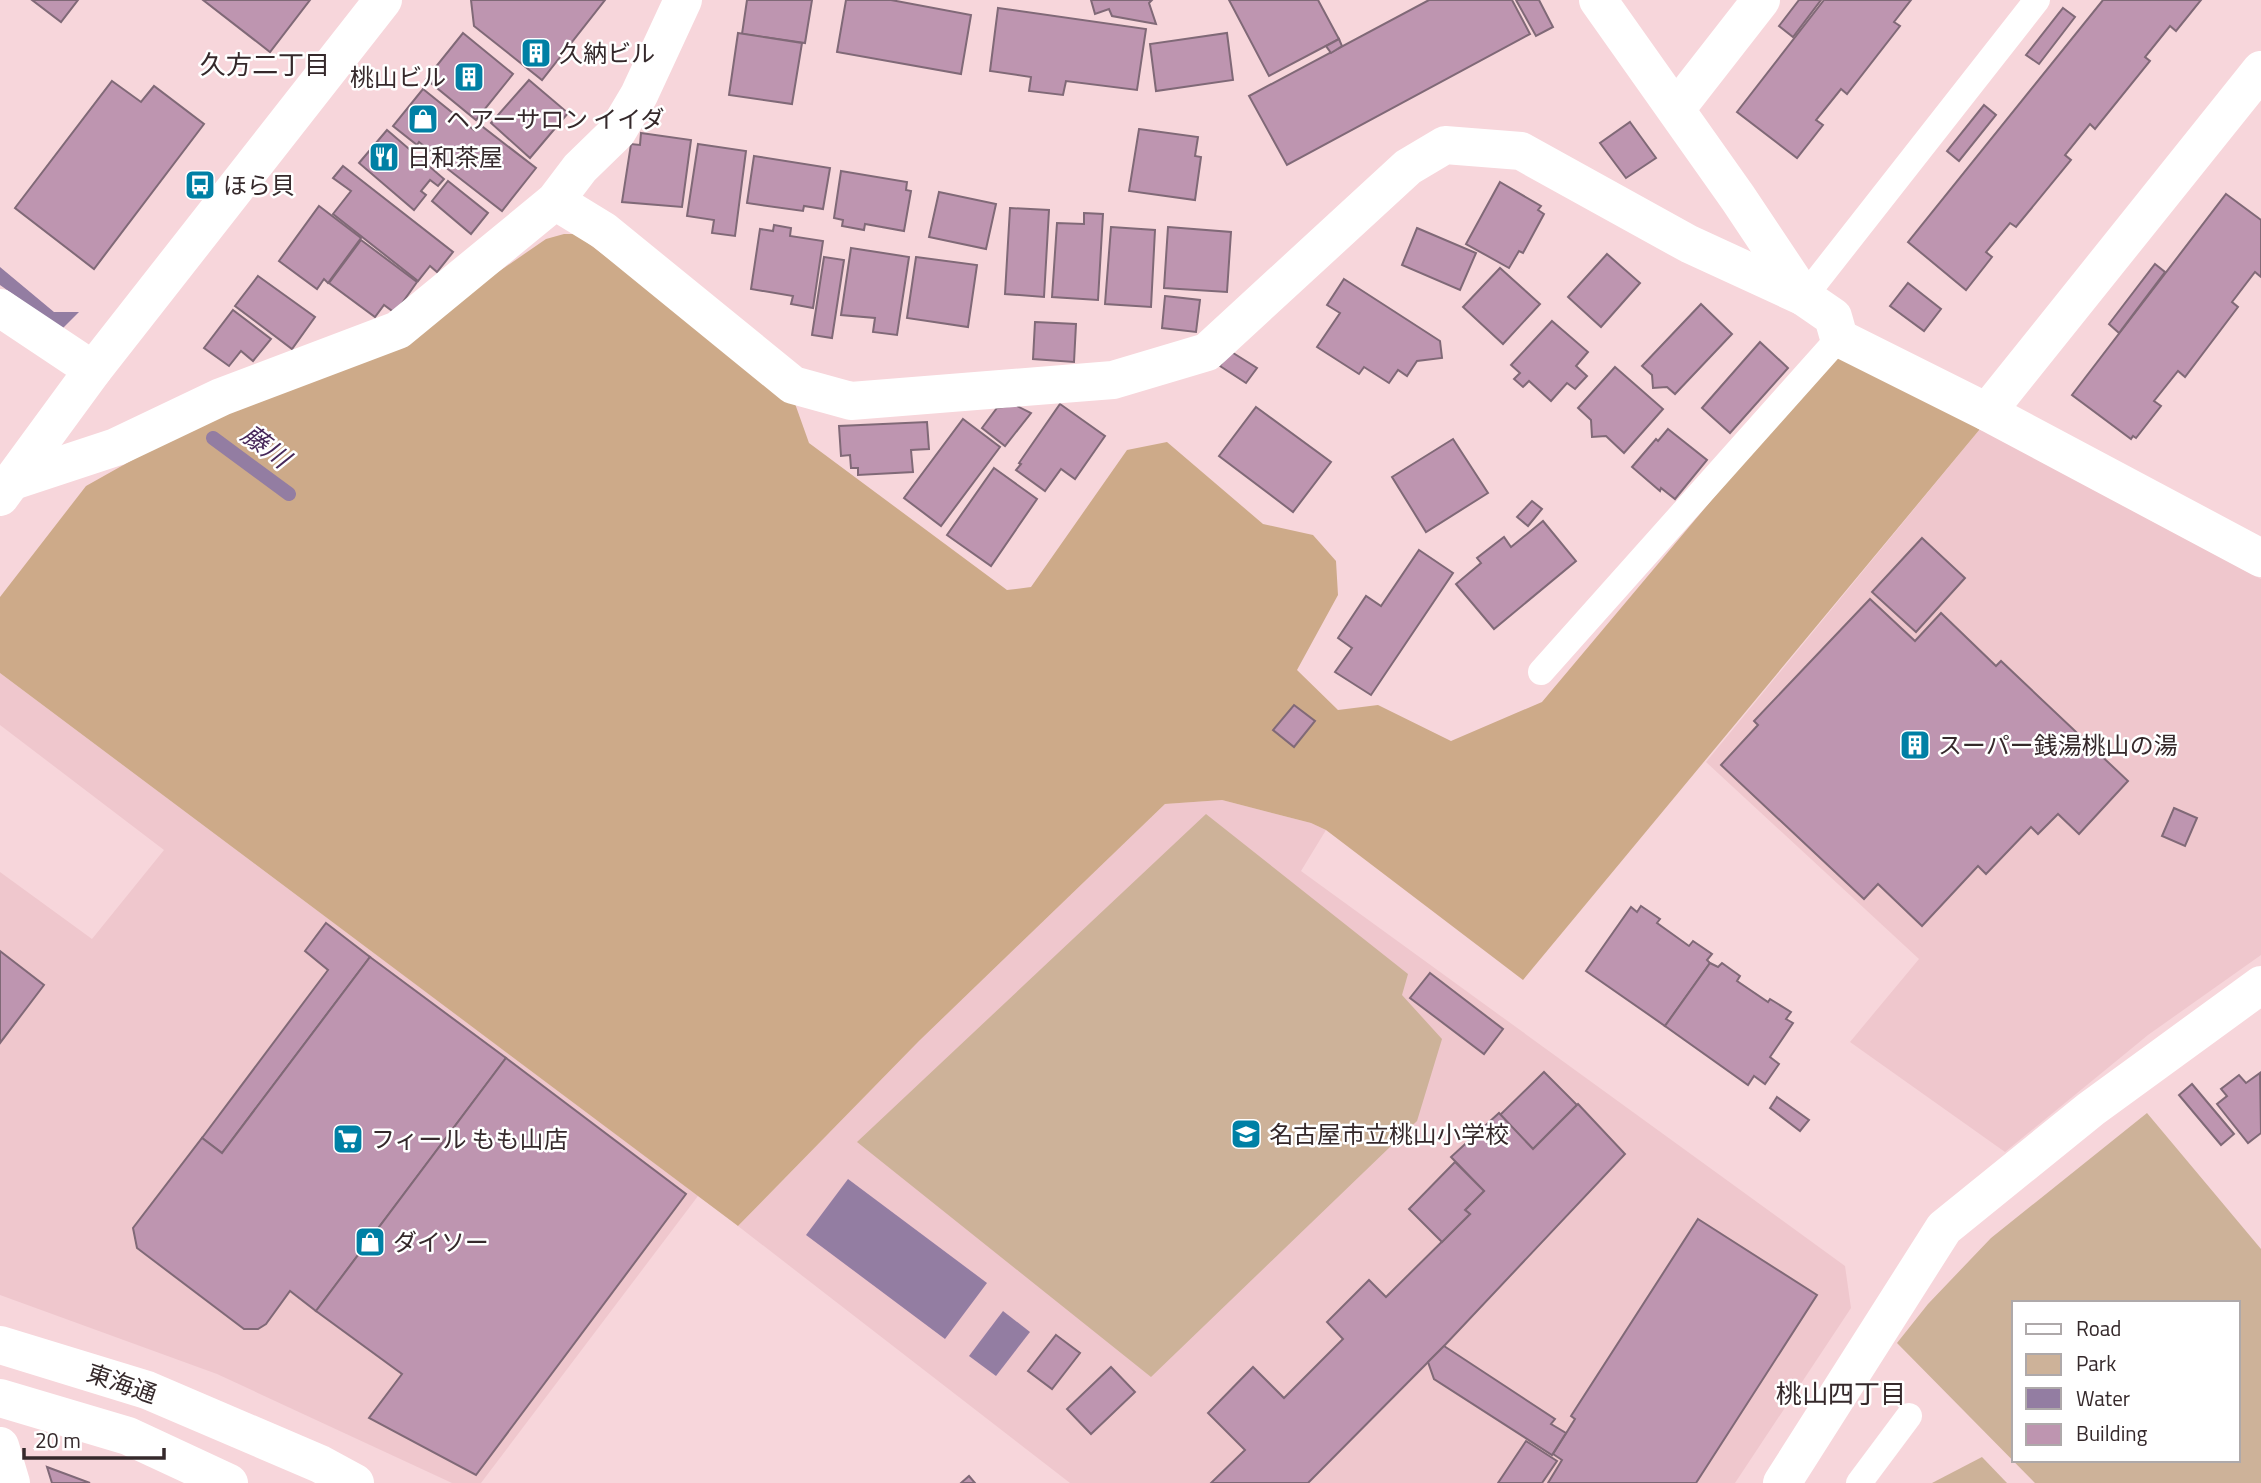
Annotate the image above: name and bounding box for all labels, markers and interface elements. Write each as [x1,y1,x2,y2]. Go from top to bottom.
place label: 久納ビル [559,35,655,71]
building icon: 久納ビル [519,36,553,70]
district label: 久方二丁目 [200,45,330,84]
place label: 桃山ビル [350,59,446,95]
building icon: 桃山ビル [452,60,486,94]
place label: ヘアーサロン イイダ [446,101,664,137]
shop icon: ヘアーサロン イイダ [406,102,440,136]
place label: 日和茶屋 [407,139,503,175]
restaurant icon: 日和茶屋 [367,140,401,174]
place label: ほら貝 [223,167,295,203]
bus stop icon: ほら貝 [183,168,217,202]
water label: 藤川 [233,415,301,479]
place label: スーパー銭湯桃山の湯 [1938,727,2178,763]
building icon: スーパー銭湯桃山の湯 [1898,728,1932,762]
place label: 名古屋市立桃山小学校 [1269,1116,1509,1152]
school or university icon: 名古屋市立桃山小学校 [1229,1117,1263,1151]
place label: フィール もも山店 [371,1121,568,1157]
supermarket icon: フィール もも山店 [331,1122,365,1156]
place label: ダイソー [393,1224,489,1260]
shop icon: ダイソー [353,1225,387,1259]
legend [2012,1301,2240,1462]
text: Road [2076,1312,2121,1344]
text: Park [2076,1347,2116,1379]
street label: 東海通 [82,1354,162,1412]
district label: 桃山四丁目 [1776,1374,1906,1413]
text: Water [2076,1382,2130,1414]
scale bar [24,1416,164,1460]
text: Building [2076,1417,2148,1449]
text: 20 m [35,1424,81,1456]

